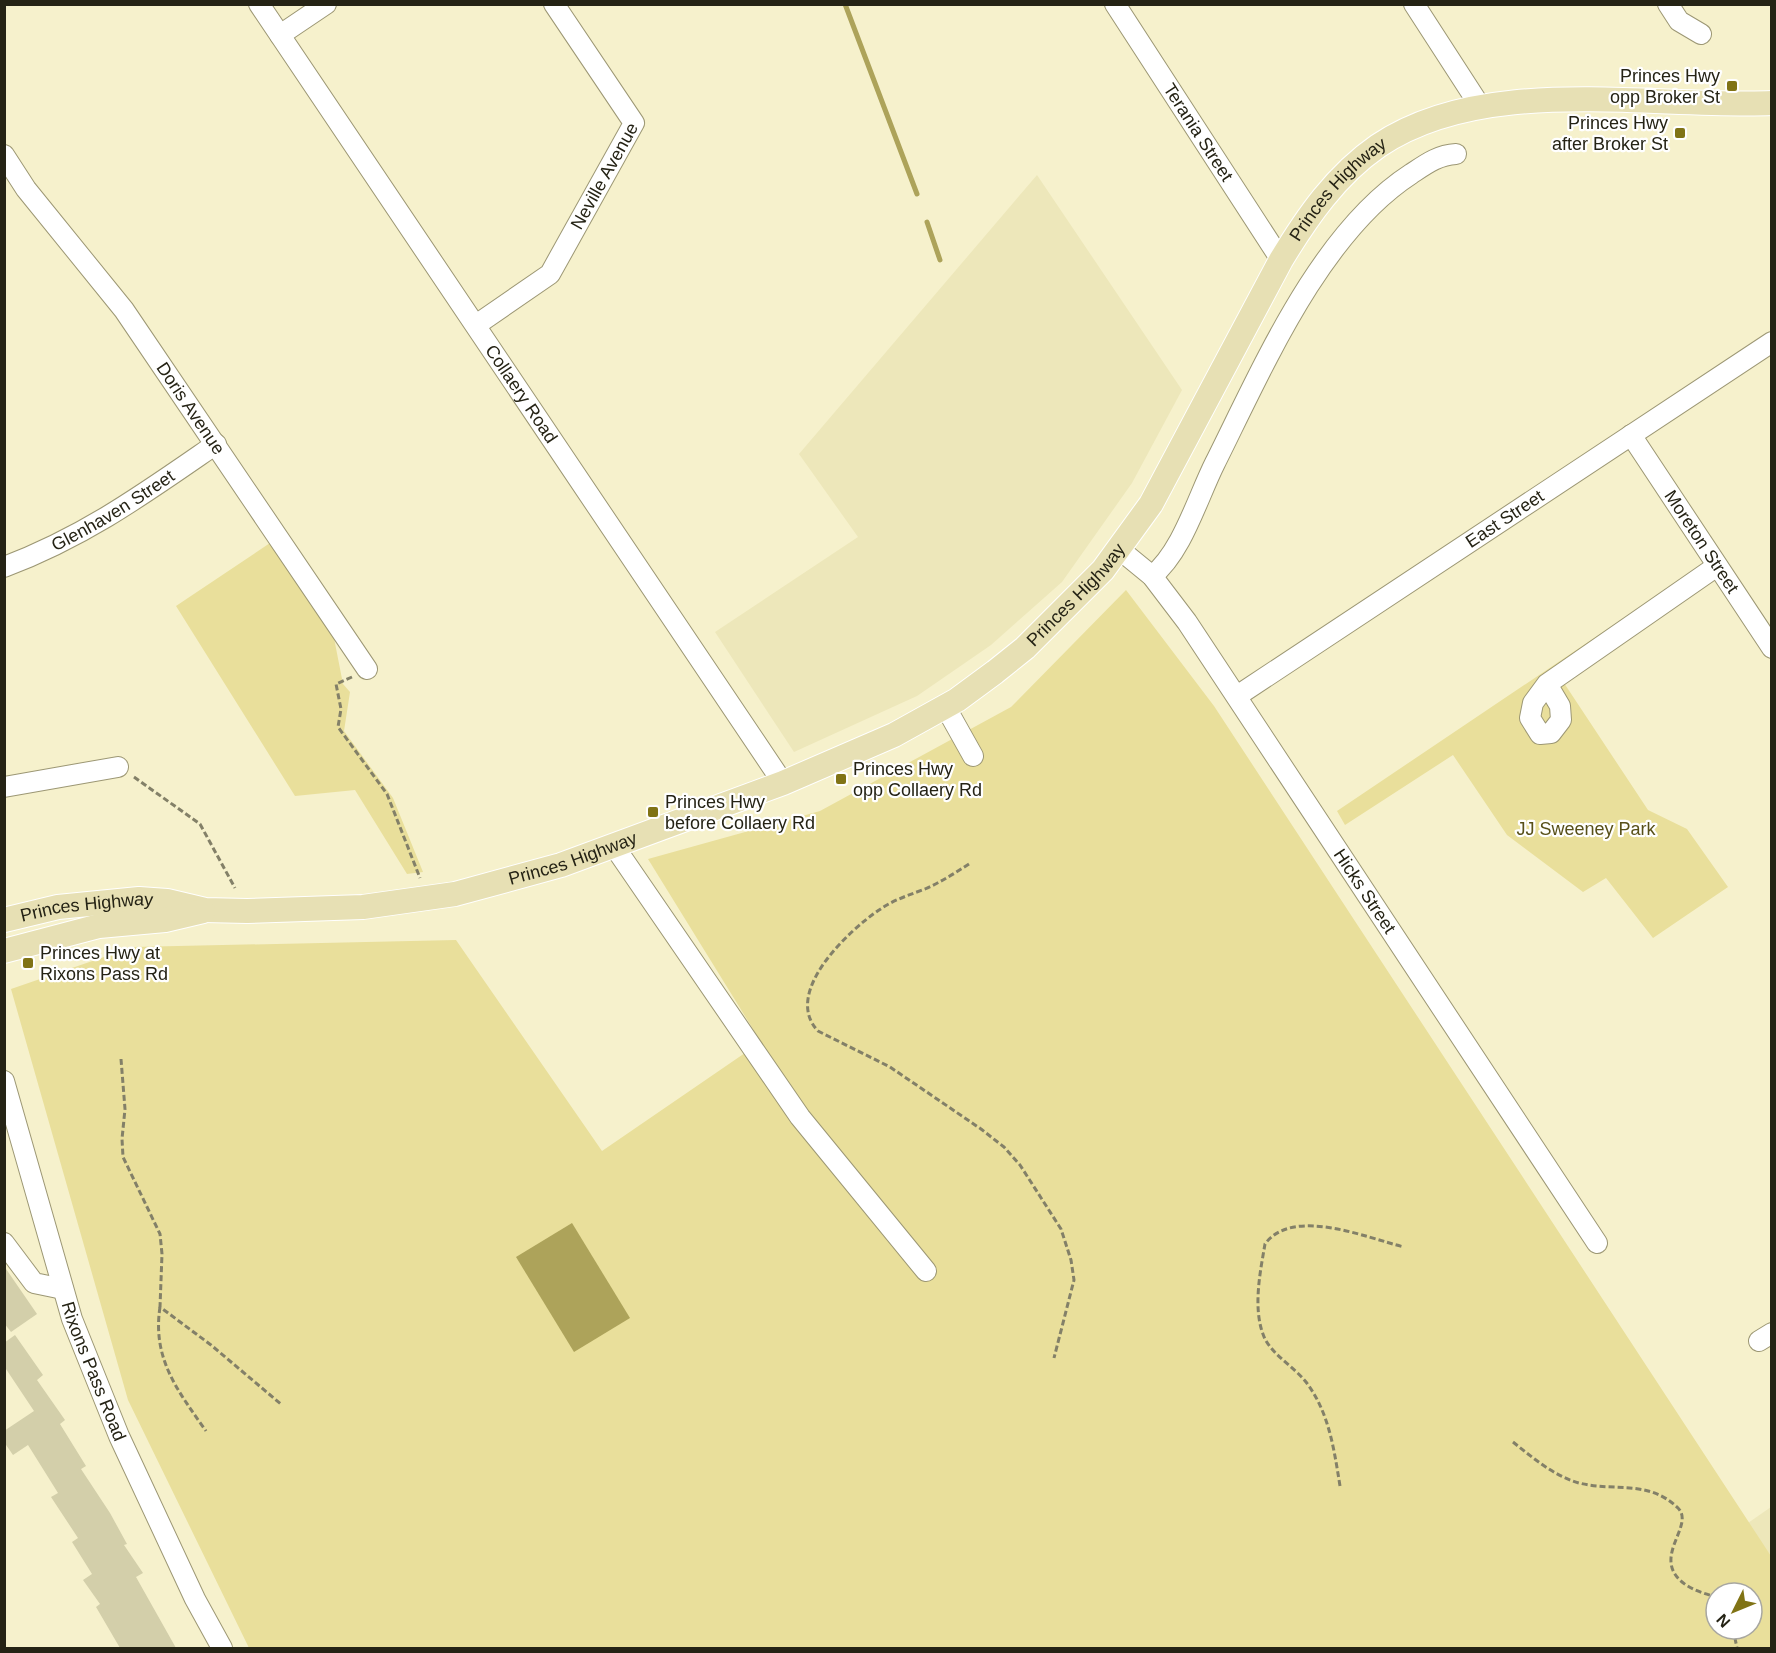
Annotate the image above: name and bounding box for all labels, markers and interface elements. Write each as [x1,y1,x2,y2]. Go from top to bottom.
place label: Princes Hwy opp Broker St [1610,66,1720,107]
marker: Princes Hwy opp Broker St [1725,79,1739,93]
street label: Terania Street [1159,80,1237,185]
place label: Princes Hwy after Broker St [1552,113,1668,154]
street label: Neville Avenue [567,119,642,233]
marker: Princes Hwy after Broker St [1673,126,1687,140]
street label: Princes Highway [1285,133,1390,245]
street label: Collaery Road [481,341,561,447]
street label: Doris Avenue [152,359,229,458]
street label: Glenhaven Street [48,466,178,555]
street label: East Street [1462,486,1547,552]
street label: Moreton Street [1660,487,1743,597]
street label: Princes Highway [1023,539,1129,650]
place label: Princes Hwy opp Collaery Rd [853,759,982,800]
marker: Princes Hwy opp Collaery Rd [834,772,848,786]
place label: Princes Hwy before Collaery Rd [665,792,815,833]
marker: Princes Hwy before Collaery Rd [646,805,660,819]
park label: JJ Sweeney Park [1516,819,1657,839]
street label: Princes Highway [506,828,640,889]
street label: Hicks Street [1330,845,1400,937]
street label: Princes Highway [18,889,154,926]
place label: Princes Hwy at Rixons Pass Rd [40,943,168,984]
marker: Princes Hwy at Rixons Pass Rd [21,956,35,970]
street label: Rixons Pass Road [58,1299,130,1444]
north arrow [1704,1581,1764,1641]
text: N [1713,1611,1734,1631]

